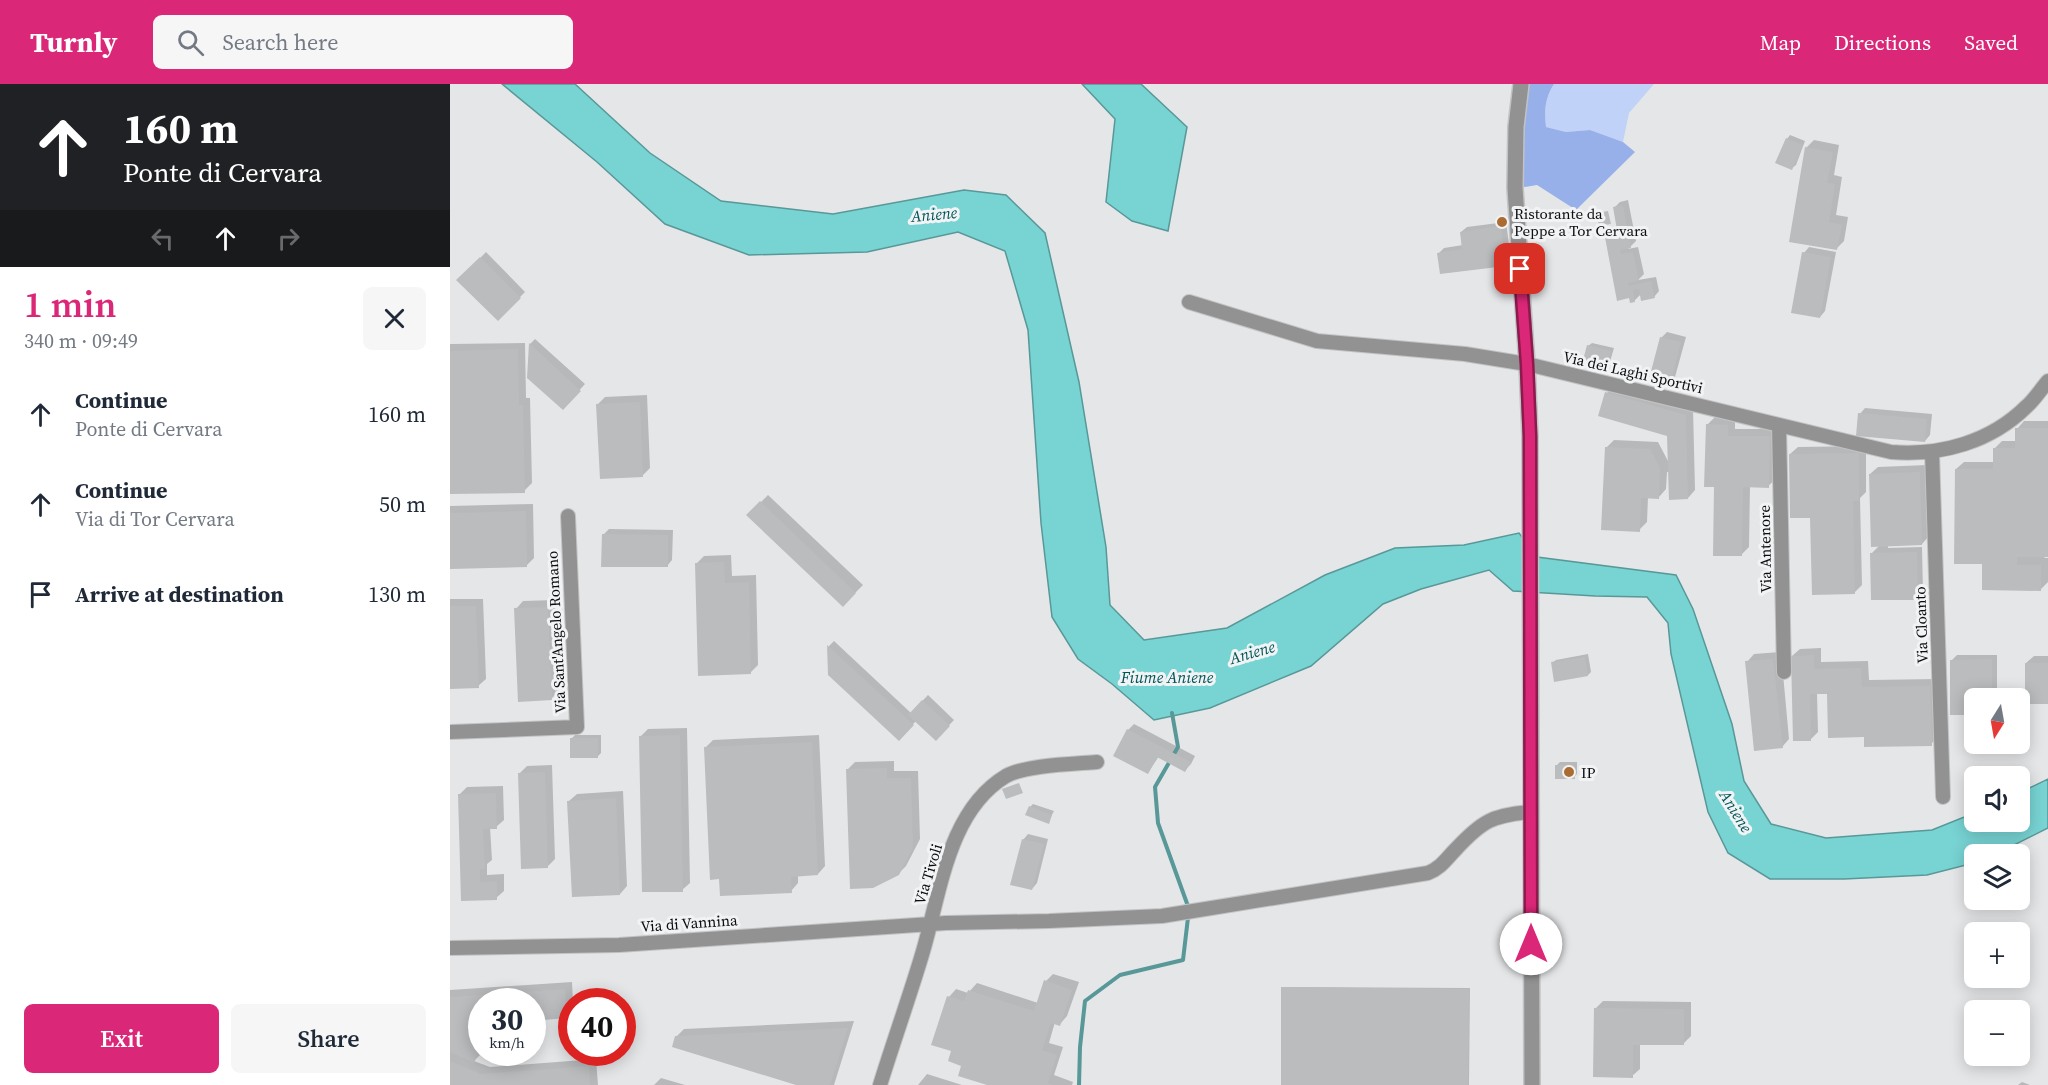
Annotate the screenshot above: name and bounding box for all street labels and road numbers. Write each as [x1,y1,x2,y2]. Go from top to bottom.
street label: Via dei Laghi Sportivi [1561,346,1705,398]
street label: Via Antenore [1754,505,1776,593]
street label: Via Sant'Angelo Romano [541,550,571,714]
street label: Via Cloanto [1909,586,1933,664]
street label: Via Tivoli [909,841,947,907]
street label: Via di Vannina [640,909,739,937]

